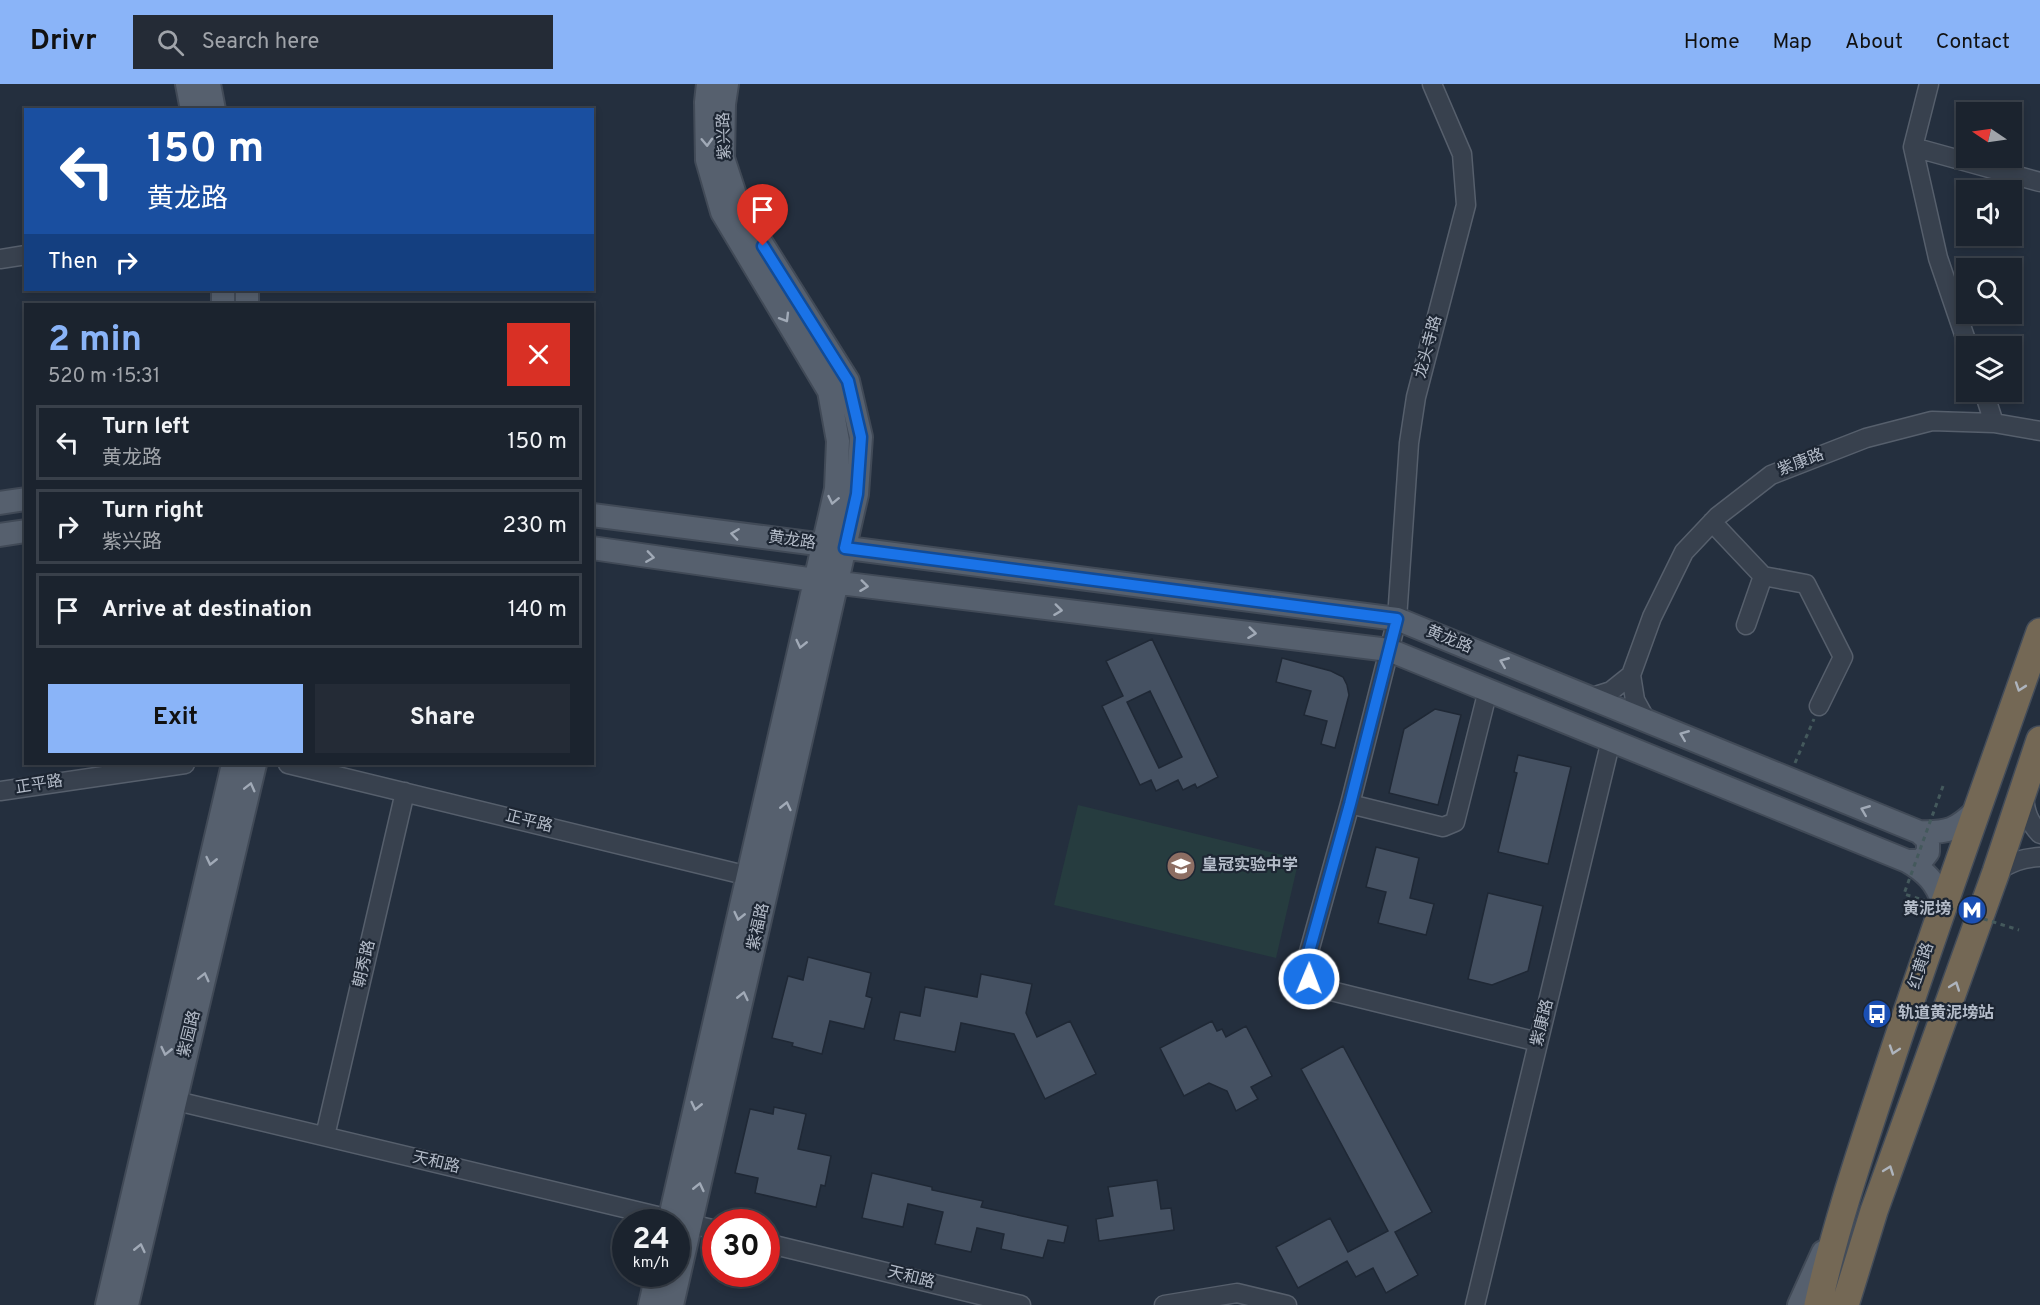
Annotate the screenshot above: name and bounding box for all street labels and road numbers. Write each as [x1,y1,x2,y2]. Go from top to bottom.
street label: 紫兴路 [714,112,736,160]
street label: 龙头寺路 [1411,313,1447,381]
street label: 紫康路 [1775,445,1827,481]
street label: 黄龙路 [767,528,817,554]
street label: 黄龙路 [1423,622,1475,658]
street label: 正平路 [14,771,64,799]
street label: 正平路 [503,806,555,838]
street label: 紫福路 [744,901,774,953]
street label: 朝秀路 [350,938,380,990]
street label: 红黄路 [1905,940,1939,992]
street label: 紫康路 [1527,997,1559,1049]
street label: 紫园路 [174,1008,206,1060]
street label: 天和路 [410,1148,462,1178]
street label: 天和路 [885,1262,937,1294]

